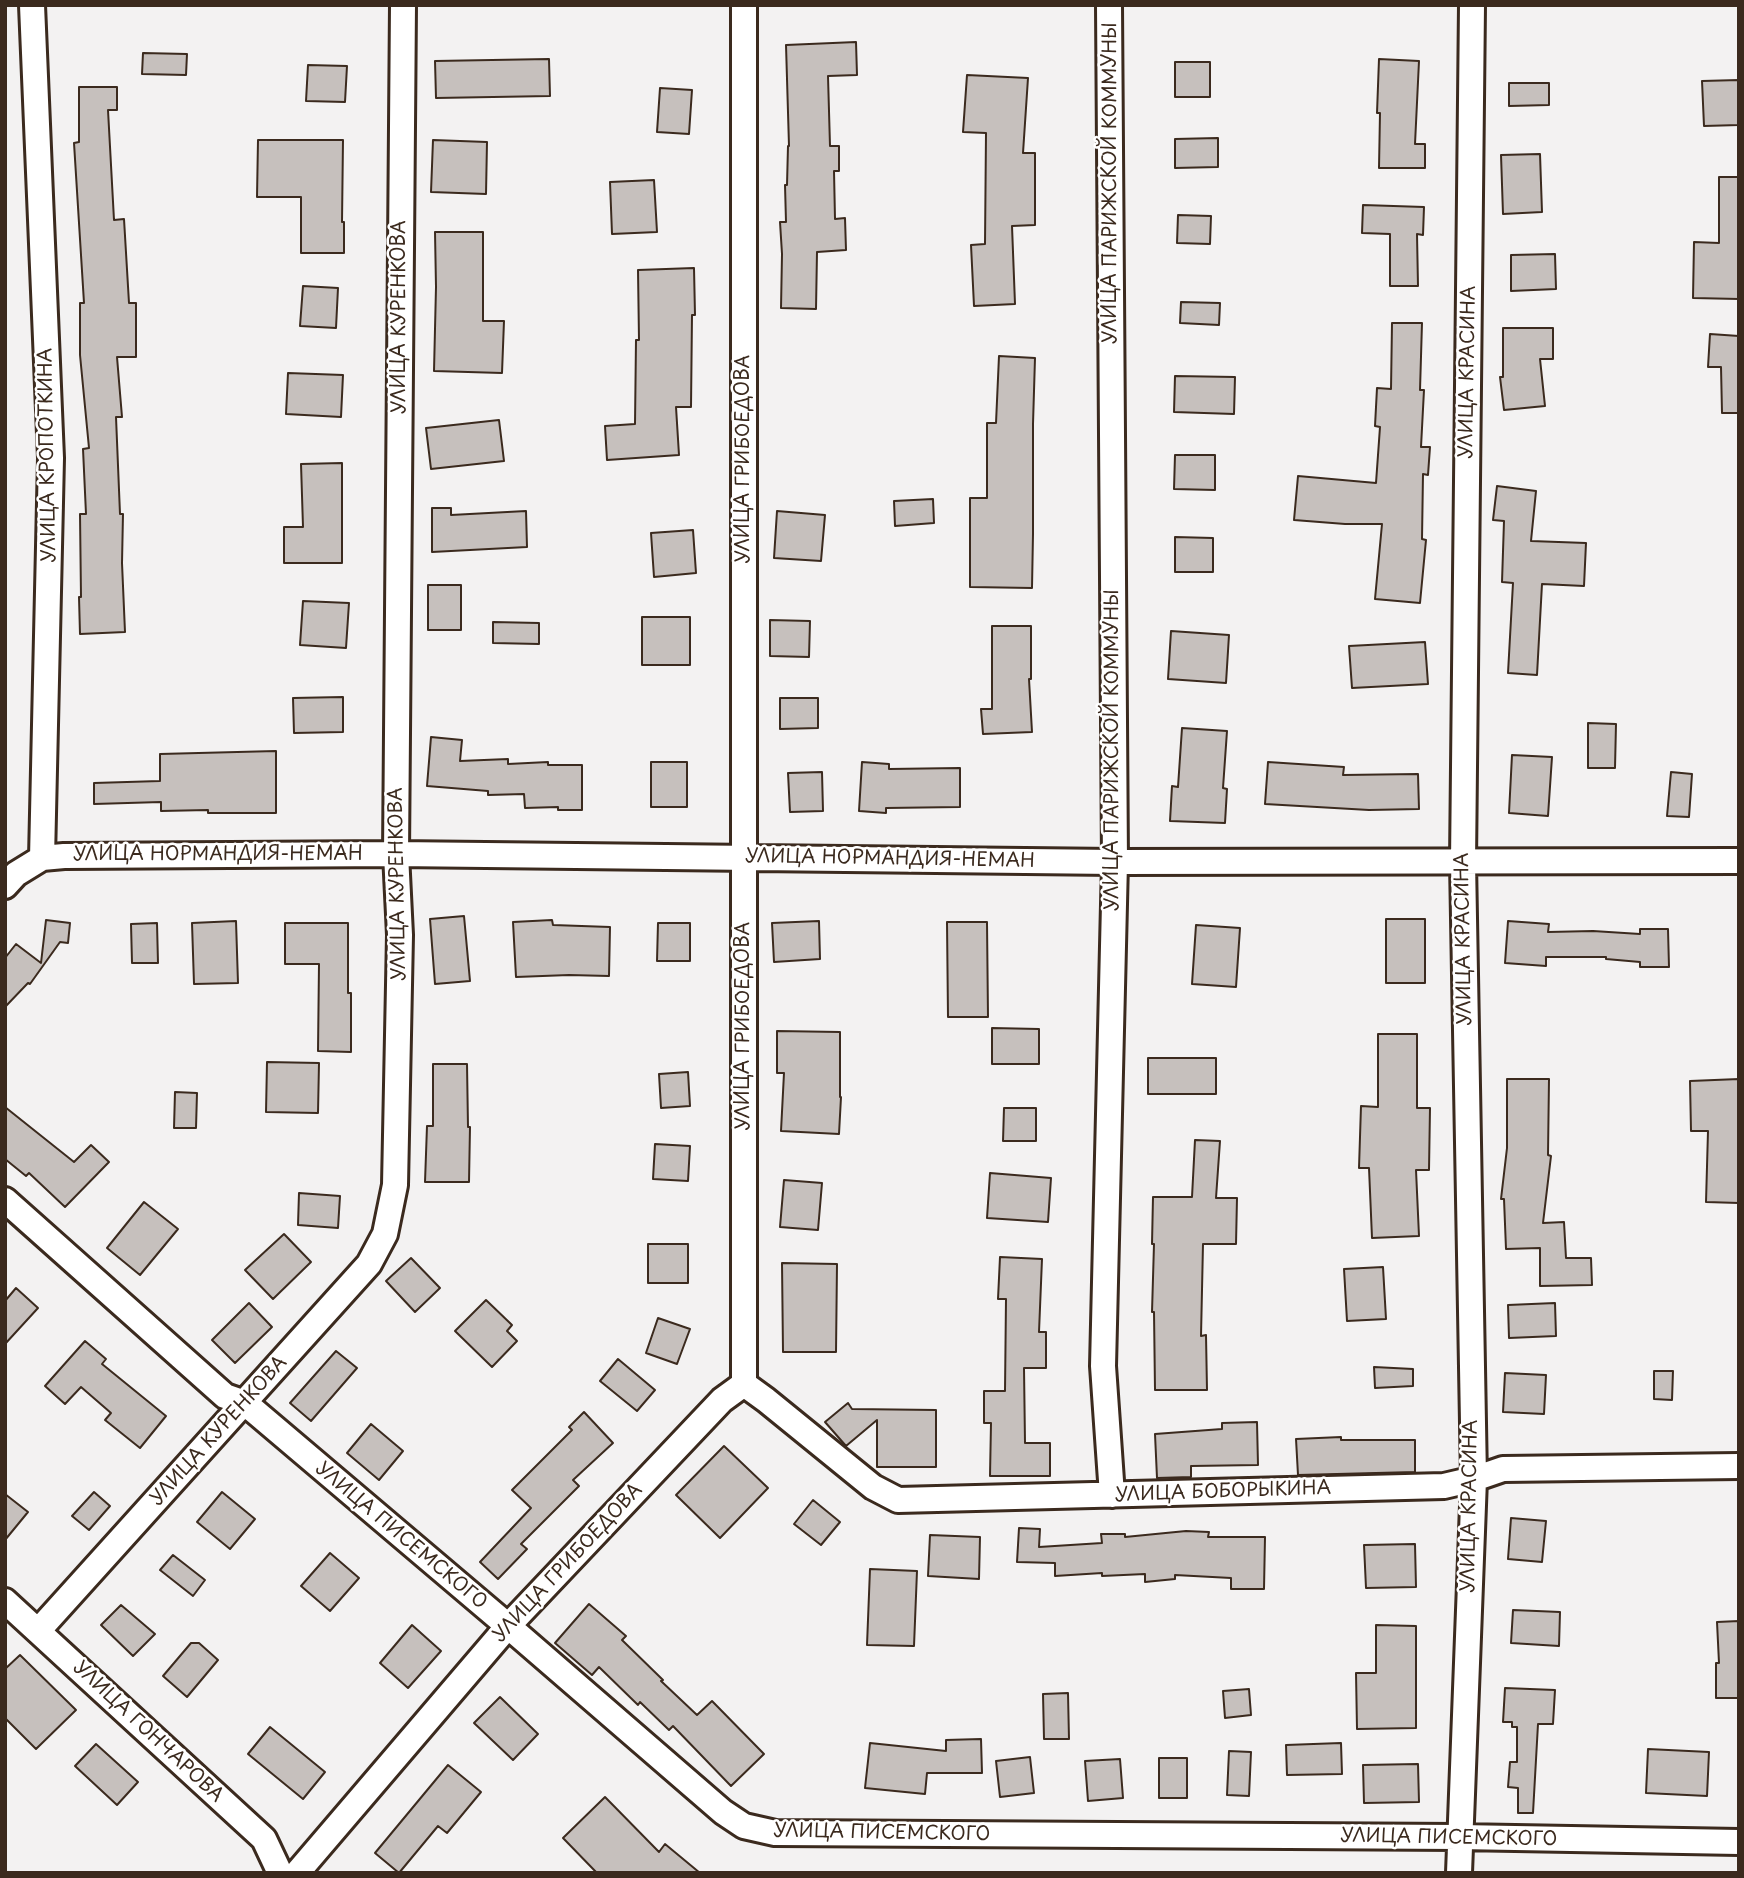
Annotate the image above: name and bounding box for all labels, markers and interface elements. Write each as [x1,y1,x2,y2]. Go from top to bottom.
street label: УЛИЦА ПАРИЖСКОЙ КОММУНЫ [1100,22,1122,344]
street label: УЛИЦА КУРЕНКОВА [389,220,411,414]
street label: УЛИЦА КРАСИНА [1455,285,1481,459]
street label: УЛИЦА КРОПОТКИНА [35,348,61,562]
street label: УЛИЦА ГРИБОЕДОВА [733,355,755,563]
street label: УЛИЦА ПАРИЖСКОЙ КОММУНЫ [1102,589,1124,911]
street label: УЛИЦА КУРЕНКОВА [385,787,411,981]
street label: УЛИЦА НОРМАНДИЯ-НЕМАН [73,844,363,866]
street label: УЛИЦА НОРМАНДИЯ-НЕМАН [745,845,1035,873]
street label: УЛИЦА КРАСИНА [1451,852,1477,1026]
street label: УЛИЦА ГРИБОЕДОВА [733,922,755,1130]
street label: УЛИЦА КУРЕНКОВА [146,1352,292,1510]
street label: УЛИЦА КРАСИНА [1457,1419,1483,1593]
street label: УЛИЦА ПИСЕМСКОГО [311,1458,491,1614]
street label: УЛИЦА БОБОРЫКИНА [1115,1477,1331,1507]
street label: УЛИЦА ГРИБОЕДОВА [489,1479,647,1647]
street label: УЛИЦА ГОНЧАРОВА [68,1657,228,1807]
street label: УЛИЦА ПИСЕМСКОГО [773,1820,991,1846]
street label: УЛИЦА ПИСЕМСКОГО [1340,1825,1558,1851]

